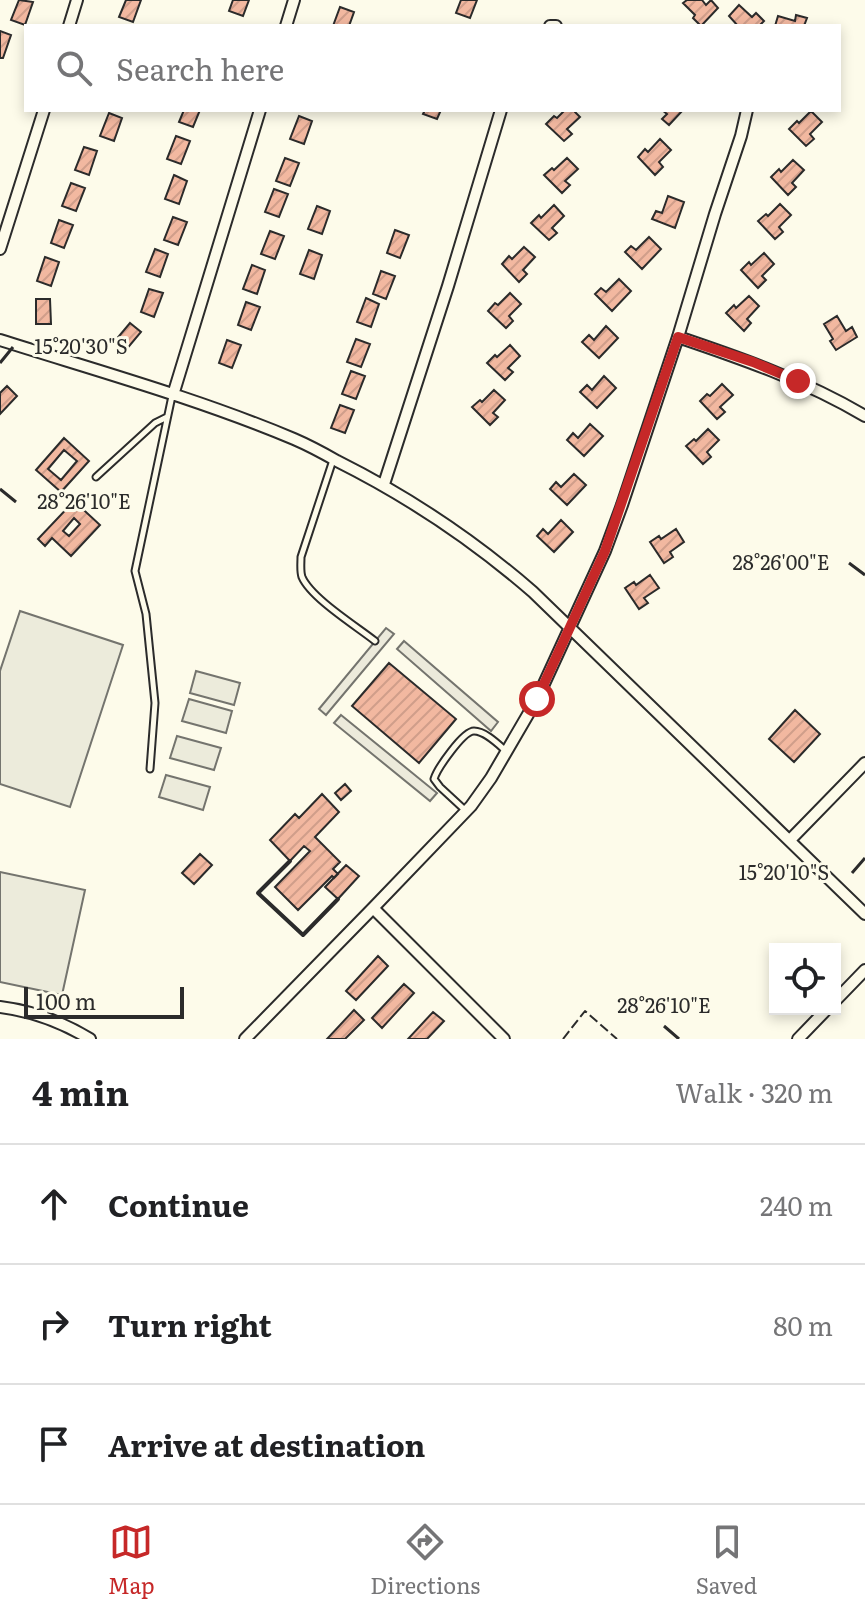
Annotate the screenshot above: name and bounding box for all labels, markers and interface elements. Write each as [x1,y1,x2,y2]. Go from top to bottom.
search box [24,24,841,112]
icon: search [52,46,96,90]
text: Search here [116,46,284,90]
text: 15°20'30"S [34,330,128,360]
route end [780,363,816,399]
text: 28°26'10"E [37,485,131,515]
text: 28°26'00"E [733,546,829,576]
route start [519,681,555,717]
text: 15°20'10"S [739,856,829,886]
map controls [769,943,841,1015]
button: locate [769,943,841,1015]
scale bar [24,983,184,1019]
text: 100 m [36,984,96,1017]
text: 28°26'10"E [617,989,711,1019]
text: 4 min [32,1066,129,1116]
text: Walk · 320 m [675,1072,833,1111]
icon: ahead [32,1182,76,1226]
text: Continue [108,1182,249,1226]
text: 240 m [760,1185,833,1224]
icon: right [32,1302,76,1346]
text: Turn right [108,1302,272,1346]
text: 80 m [773,1305,833,1344]
icon: arrive [32,1422,76,1466]
text: Arrive at destination [108,1422,425,1466]
tab: Map [108,1520,155,1601]
tab: Directions [370,1520,480,1601]
tab: Saved [696,1520,757,1601]

